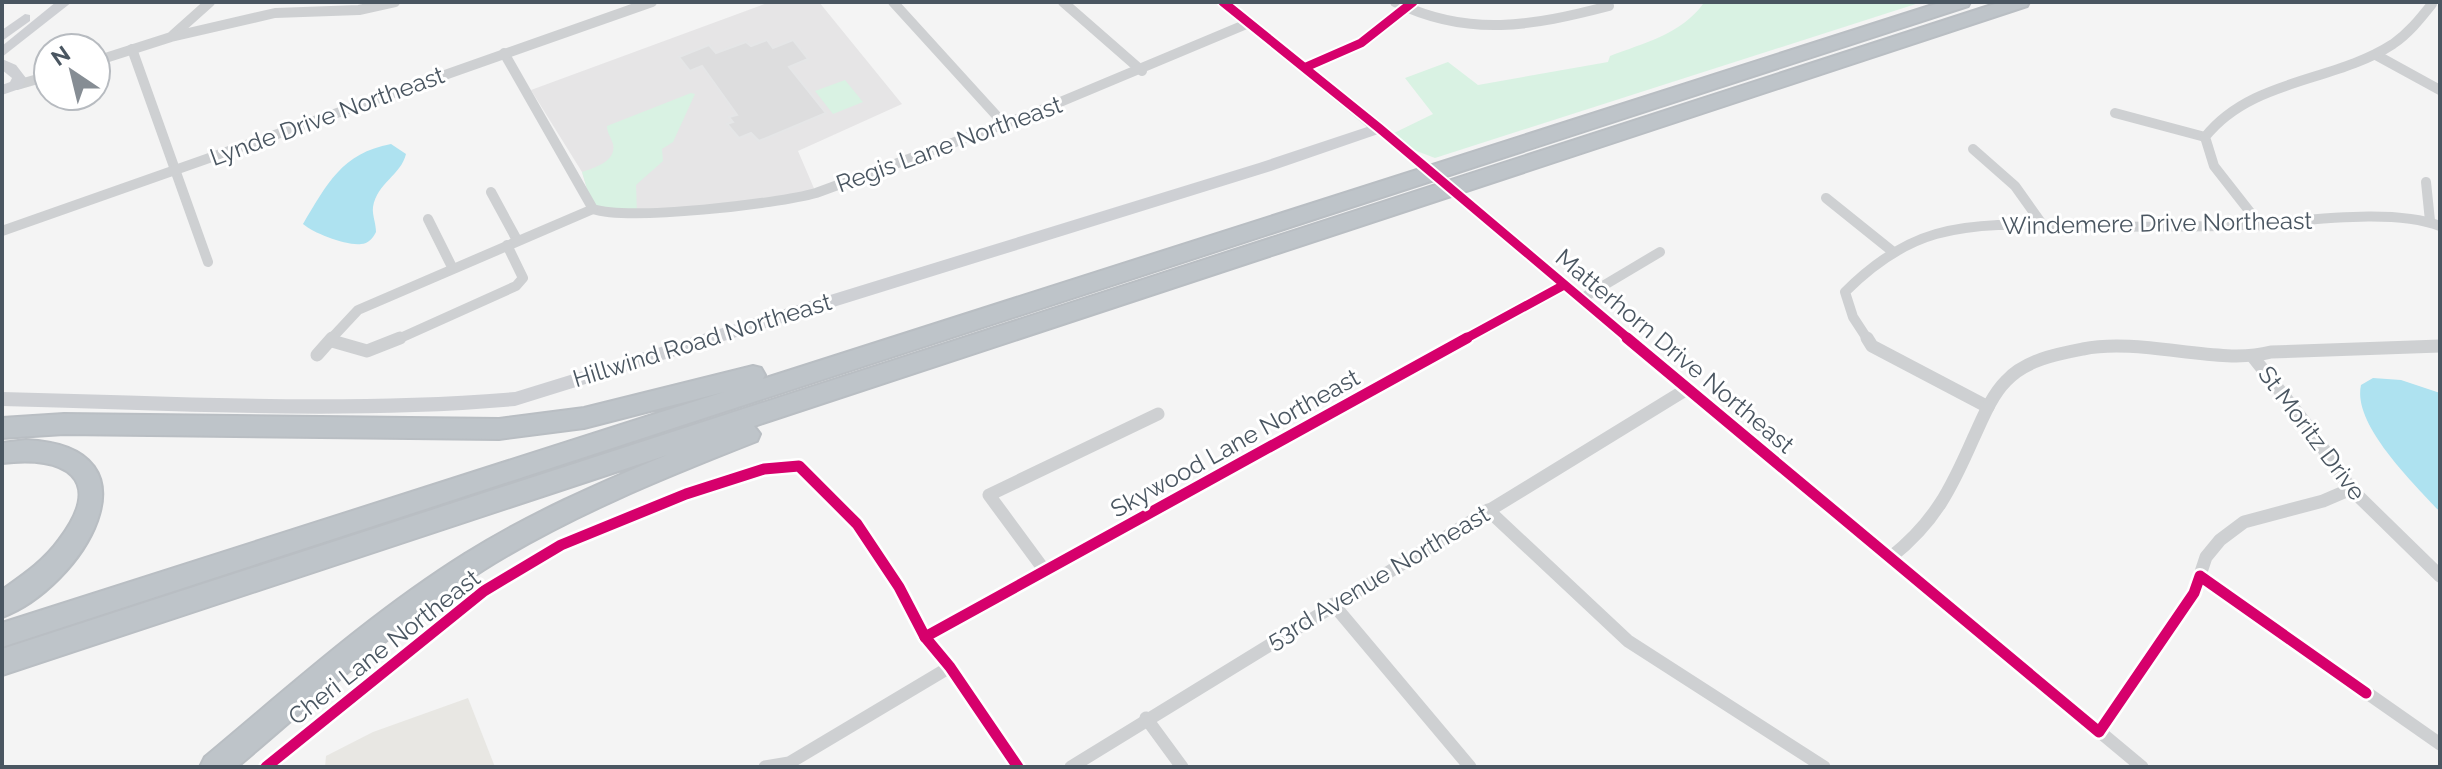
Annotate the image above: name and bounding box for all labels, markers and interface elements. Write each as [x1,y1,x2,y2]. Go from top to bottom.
north arrow [32,32,112,112]
text: N [46,40,75,71]
street label: Lynde Drive Northeast [206,60,448,172]
street label: Regis Lane Northeast [832,90,1066,198]
street label: Windemere Drive Northeast [2001,206,2313,240]
street label: Matterhorn Drive Northeast [1550,243,1800,459]
street label: Hillwind Road Northeast [569,287,835,393]
street label: St Moritz Drive [2252,360,2372,506]
street label: Skywood Lane Northeast [1105,362,1365,524]
street label: 53rd Avenue Northeast [1261,499,1495,655]
street label: Cheri Lane Northeast [282,563,486,731]

